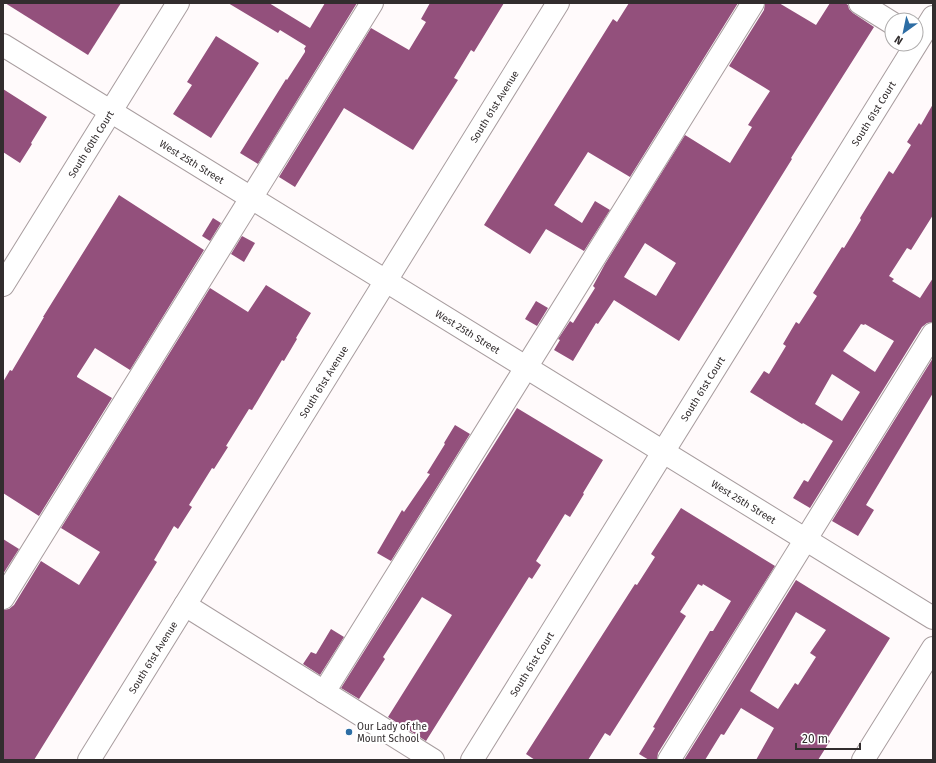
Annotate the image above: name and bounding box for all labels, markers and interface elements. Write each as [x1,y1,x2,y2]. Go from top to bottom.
north arrow [884,12,924,52]
text: N [892,33,905,47]
street label: South 61st Avenue [468,69,522,145]
street label: South 61st Court [849,79,899,148]
street label: South 60th Court [66,108,117,180]
street label: West 25th Street [157,138,226,187]
street label: West 25th Street [433,308,502,357]
street label: South 61st Avenue [297,344,351,421]
street label: South 61st Court [679,354,728,424]
street label: West 25th Street [709,478,778,527]
street label: South 61st Avenue [127,619,180,696]
street label: South 61st Court [508,630,557,699]
place label: Our Lady of the Mount School [357,721,427,745]
scale bar [796,725,860,751]
marker: Our Lady of the Mount School [344,727,354,737]
text: 20 m [802,732,828,746]

